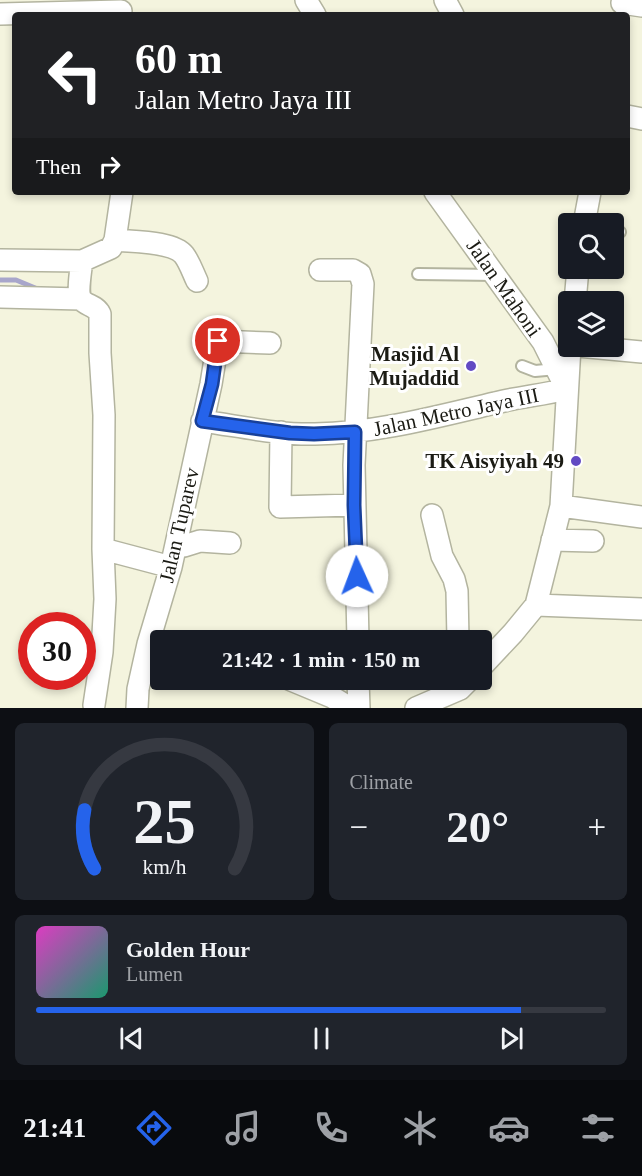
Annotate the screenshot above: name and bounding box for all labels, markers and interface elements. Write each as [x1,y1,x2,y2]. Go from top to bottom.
icon: left [36,36,114,114]
text: 60 m [135,36,223,82]
text: Jalan Metro Jaya III [135,85,352,115]
icon: right [93,150,126,183]
text: Then [36,154,81,179]
map controls [558,213,624,357]
button: search [558,213,624,279]
street label: Jalan Mahoni [462,235,547,342]
button: layers [558,291,624,357]
pin [192,315,243,366]
icon: arrive [201,324,234,357]
place label: Masjid Al Mujaddid [369,342,459,390]
marker: Masjid Al Mujaddid [464,359,478,373]
street label: Jalan Metro Jaya III [371,383,541,441]
place label: TK Aisyiyah 49 [425,449,564,473]
marker: TK Aisyiyah 49 [569,454,583,468]
street label: Jalan Tuparev [154,465,204,585]
position arrow [325,544,389,608]
speed limit sign: 30 [18,612,96,690]
text: 21:42 · 1 min · 150 m [222,647,420,672]
text: Climate [350,771,413,793]
text: 25 [133,787,195,856]
text: 20° [446,802,509,852]
text: − [350,809,368,845]
text: + [587,809,606,845]
text: km/h [142,855,187,879]
text: Golden Hour [126,937,250,962]
text: Lumen [126,963,183,985]
icon: previous [115,1022,148,1055]
icon: pause [305,1022,338,1055]
icon: next [495,1022,528,1055]
icon: directions [133,1107,175,1149]
icon: music [222,1107,264,1149]
icon: phone [310,1107,352,1149]
icon: climate [399,1107,441,1149]
icon: car [488,1107,530,1149]
icon: filters [577,1107,619,1149]
text: 21:41 [23,1113,86,1143]

